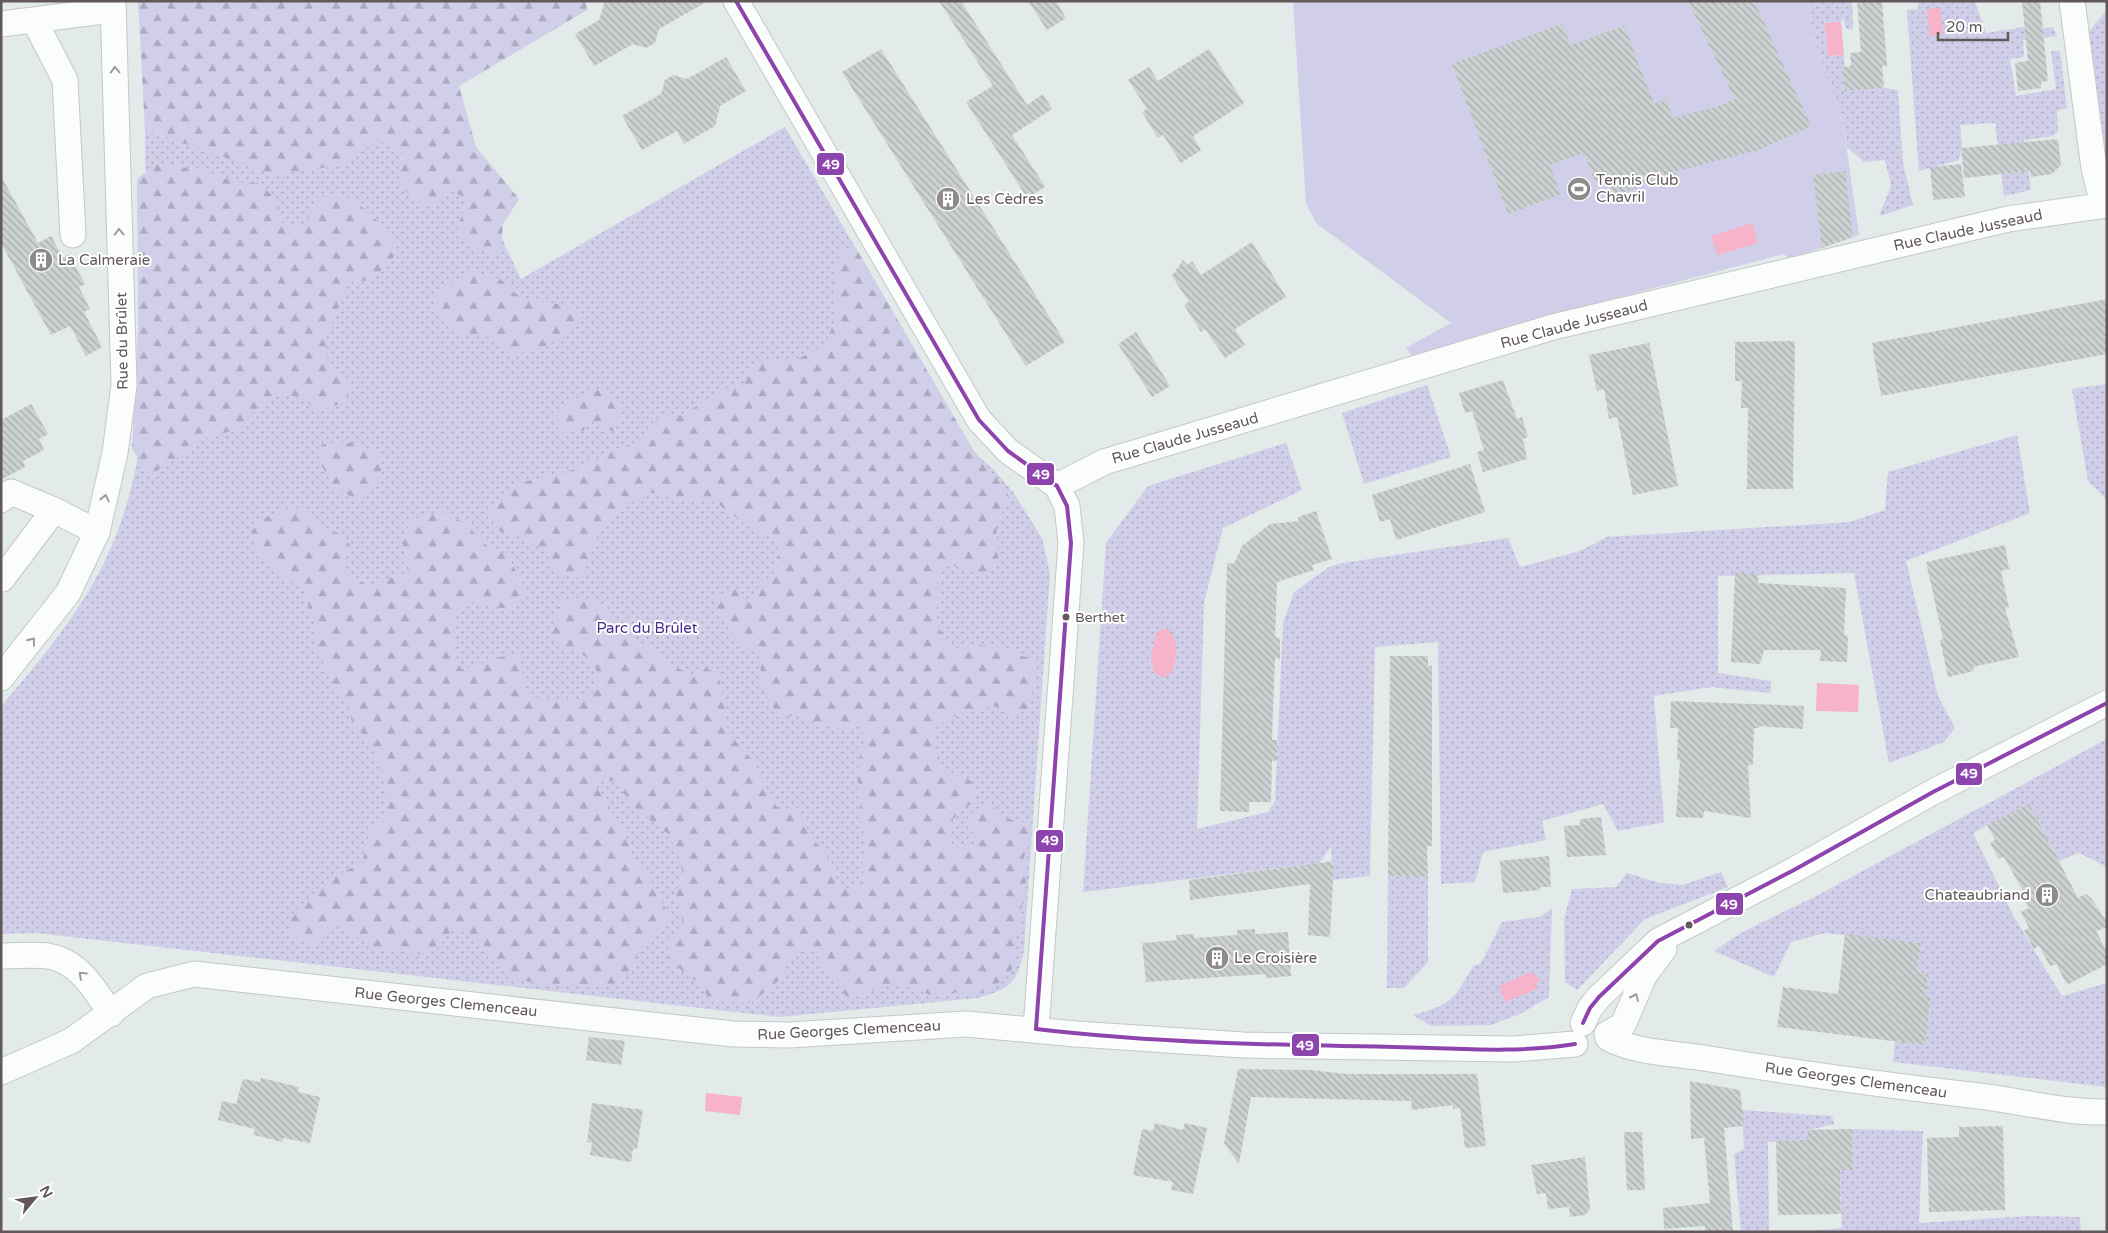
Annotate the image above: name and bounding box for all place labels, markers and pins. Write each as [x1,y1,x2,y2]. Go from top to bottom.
place label: Tennis Club Chavril [1596,171,1679,206]
sports icon: Tennis Club Chavril [1566,176,1592,202]
building icon: Les Cèdres [935,186,961,212]
place label: Les Cèdres [966,190,1044,208]
building icon: La Calmeraie [28,247,54,273]
place label: La Calmeraie [58,251,150,269]
place label: Berthet [1075,609,1126,626]
marker: Berthet [1061,612,1071,622]
building icon: Chateaubriand [2034,882,2060,908]
place label: Chateaubriand [1925,886,2030,904]
unlabelled marker [1684,920,1694,930]
building icon: Le Croisière [1204,945,1230,971]
place label: Le Croisière [1234,949,1317,967]

